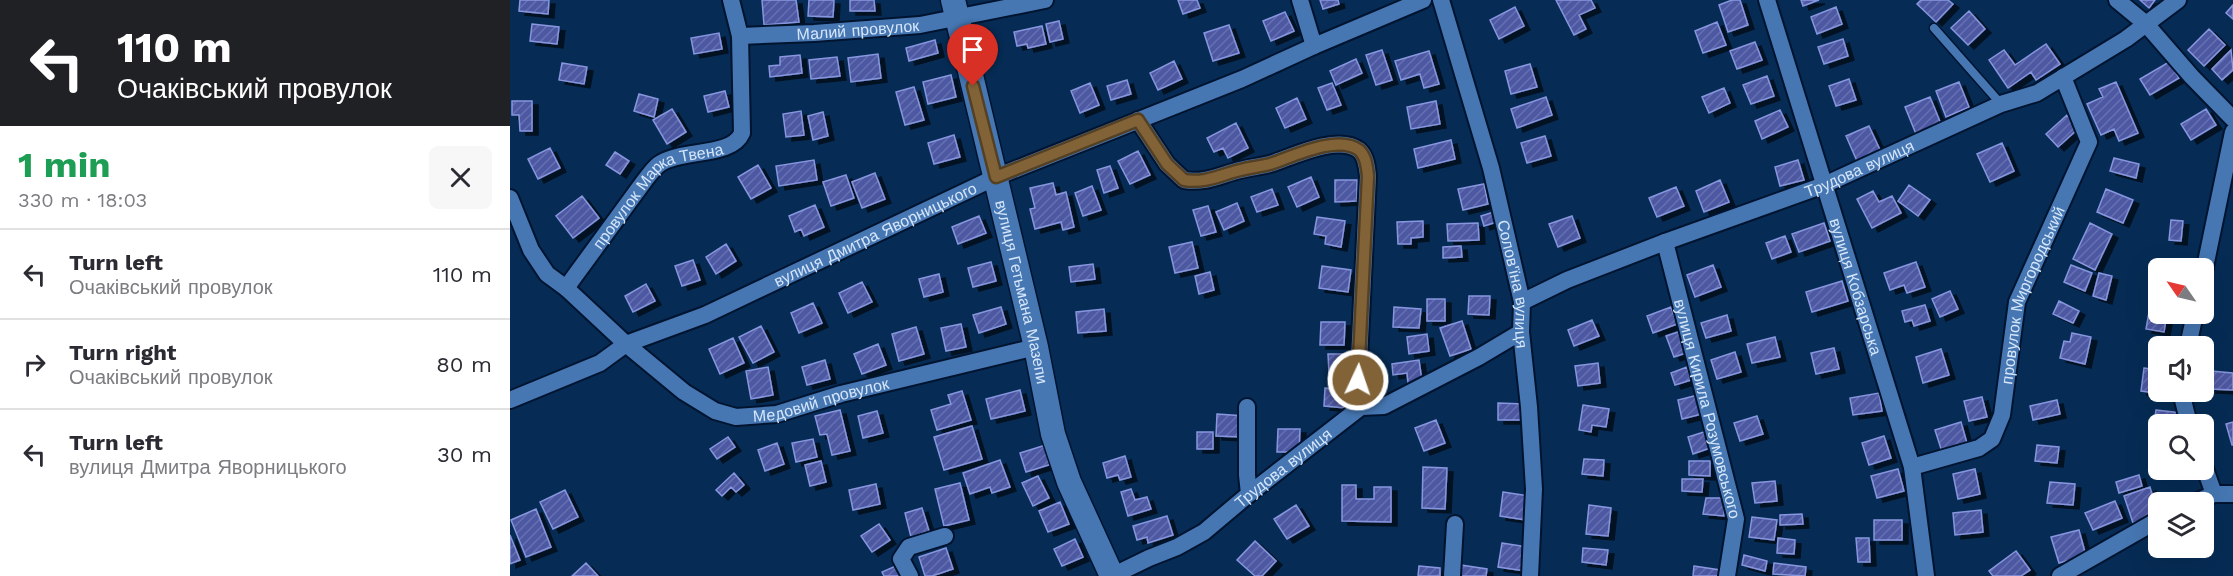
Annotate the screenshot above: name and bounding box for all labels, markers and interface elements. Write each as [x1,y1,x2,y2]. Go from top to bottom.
street label: Малий провулок [796,16,921,43]
text: 110 m [117,23,232,72]
icon: left [18,24,96,102]
pin [947,24,998,86]
icon: arrive [956,33,989,66]
text: Очаківський провулок [117,73,392,105]
street label: Трудова вулиця [1802,136,1917,201]
street label: провулок Марка Твена [588,139,725,253]
text: 1 min [18,144,110,186]
button: close [429,146,492,209]
street label: вулиця Дмитра Яворницького [771,178,980,291]
text: 330 m · 18:03 [18,188,147,212]
street label: вулиця Гетьмана Мазепи [992,198,1052,385]
street label: провулок Миргородський [1997,203,2068,385]
street label: вулиця Кобзарська [1826,216,1886,357]
street label: Солов'їна вулиця [1494,218,1532,349]
text: Turn left [69,250,163,275]
icon: left [18,258,51,291]
north arrow [2148,258,2214,324]
map controls [2148,258,2214,558]
text: 110 m [433,262,492,287]
text: Очаківський провулок [69,275,273,299]
street label: вулиця Кирила Розумовського [1670,297,1745,521]
button: sound [2148,336,2214,402]
text: Turn right [69,340,176,365]
icon: right [18,348,51,381]
position arrow [1326,348,1390,412]
text: 80 m [436,352,492,377]
text: Очаківський провулок [69,365,273,389]
street label: Медовий провулок [752,373,892,425]
button: search [2148,414,2214,480]
street label: Трудова вулиця [1231,424,1335,512]
text: Turn left [69,430,163,455]
icon: left [18,438,51,471]
text: 30 m [437,442,492,467]
text: вулиця Дмитра Яворницького [69,455,347,479]
button: layers [2148,492,2214,558]

